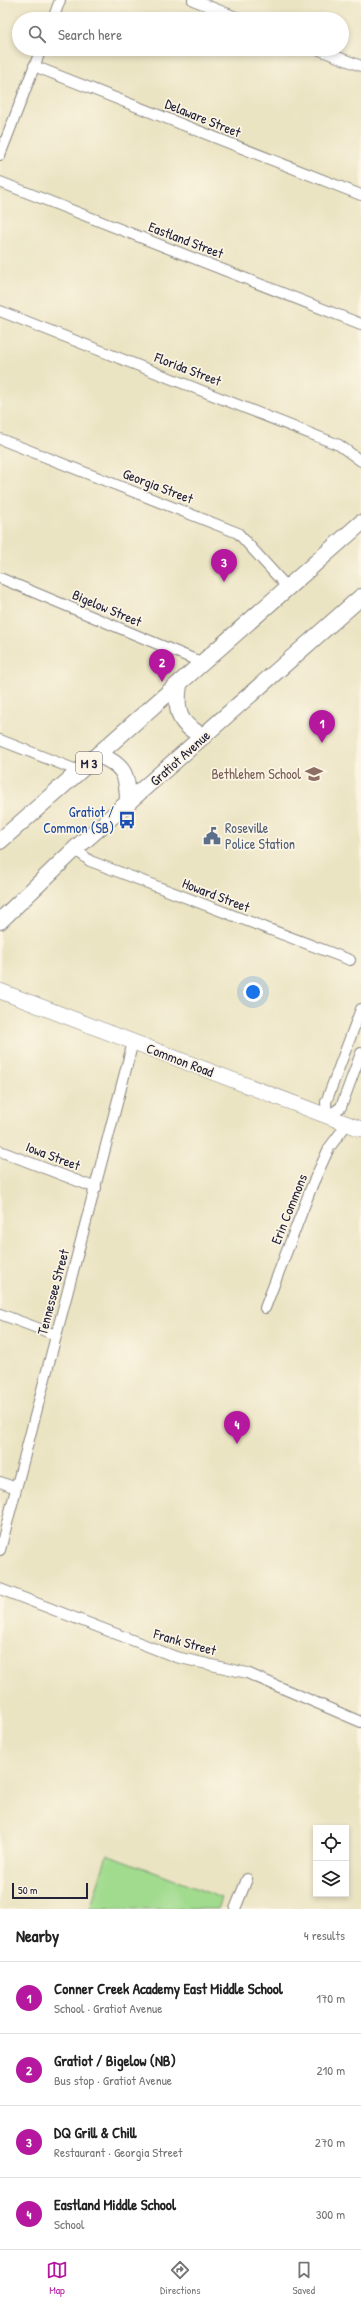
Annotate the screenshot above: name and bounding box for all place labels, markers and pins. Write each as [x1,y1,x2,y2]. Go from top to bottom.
pin: 3 [211,549,237,582]
pin: 2 [149,649,175,682]
pin: 1 [309,710,335,743]
place label: Bethlehem School [211,764,301,783]
school or university icon: Bethlehem School [304,764,324,784]
place label: Gratiot / Common (SB) [43,802,114,837]
bus stop icon: Gratiot / Common (SB) [117,810,137,830]
place label: Roseville Police Station [225,818,295,853]
public building icon: Roseville Police Station [202,826,222,846]
pin: 4 [224,1411,250,1444]

